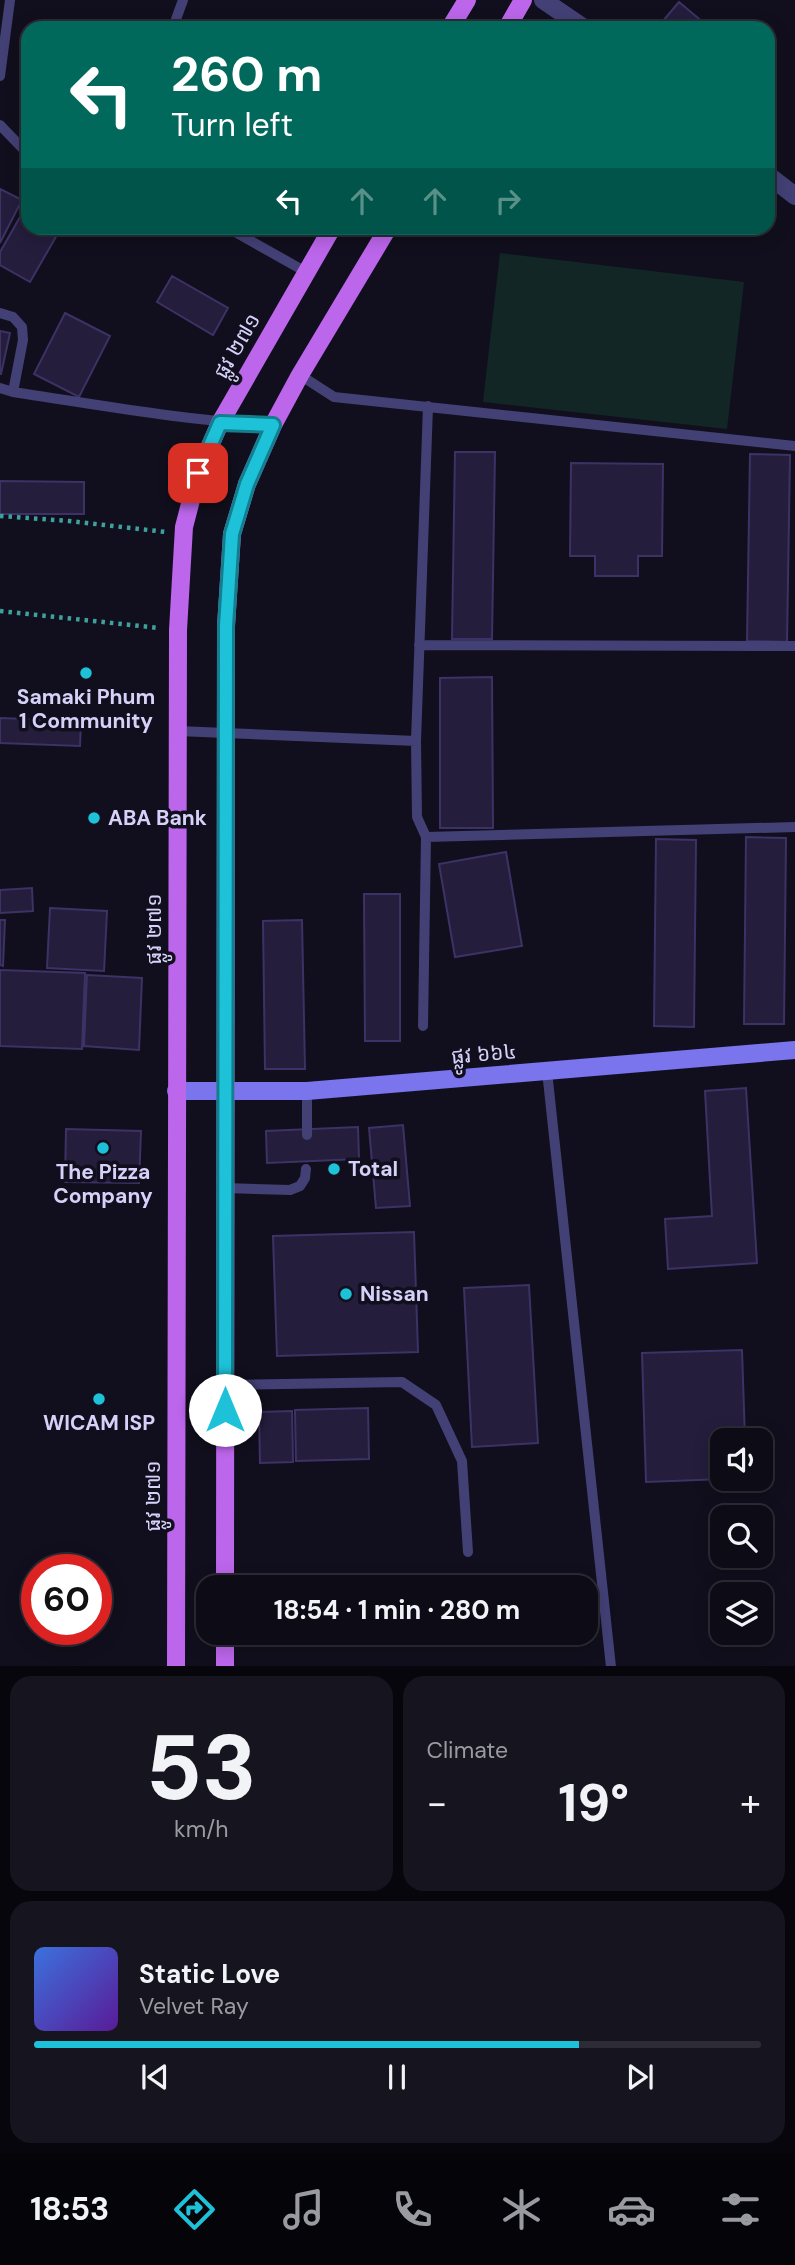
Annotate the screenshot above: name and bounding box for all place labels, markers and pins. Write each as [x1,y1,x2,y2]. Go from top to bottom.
pin [168,443,228,503]
marker: Samaki Phum 1 Community [78,665,94,681]
place label: Samaki Phum 1 Community [17,683,155,735]
place label: ABA Bank [108,804,207,832]
marker: ABA Bank [86,810,102,826]
marker: The Pizza Company [95,1140,111,1156]
place label: Total [348,1155,398,1183]
place label: The Pizza Company [53,1158,153,1210]
marker: Total [326,1161,342,1177]
place label: Nissan [360,1280,429,1308]
marker: Nissan [338,1286,354,1302]
marker: WICAM ISP [91,1391,107,1407]
place label: WICAM ISP [43,1409,155,1437]

